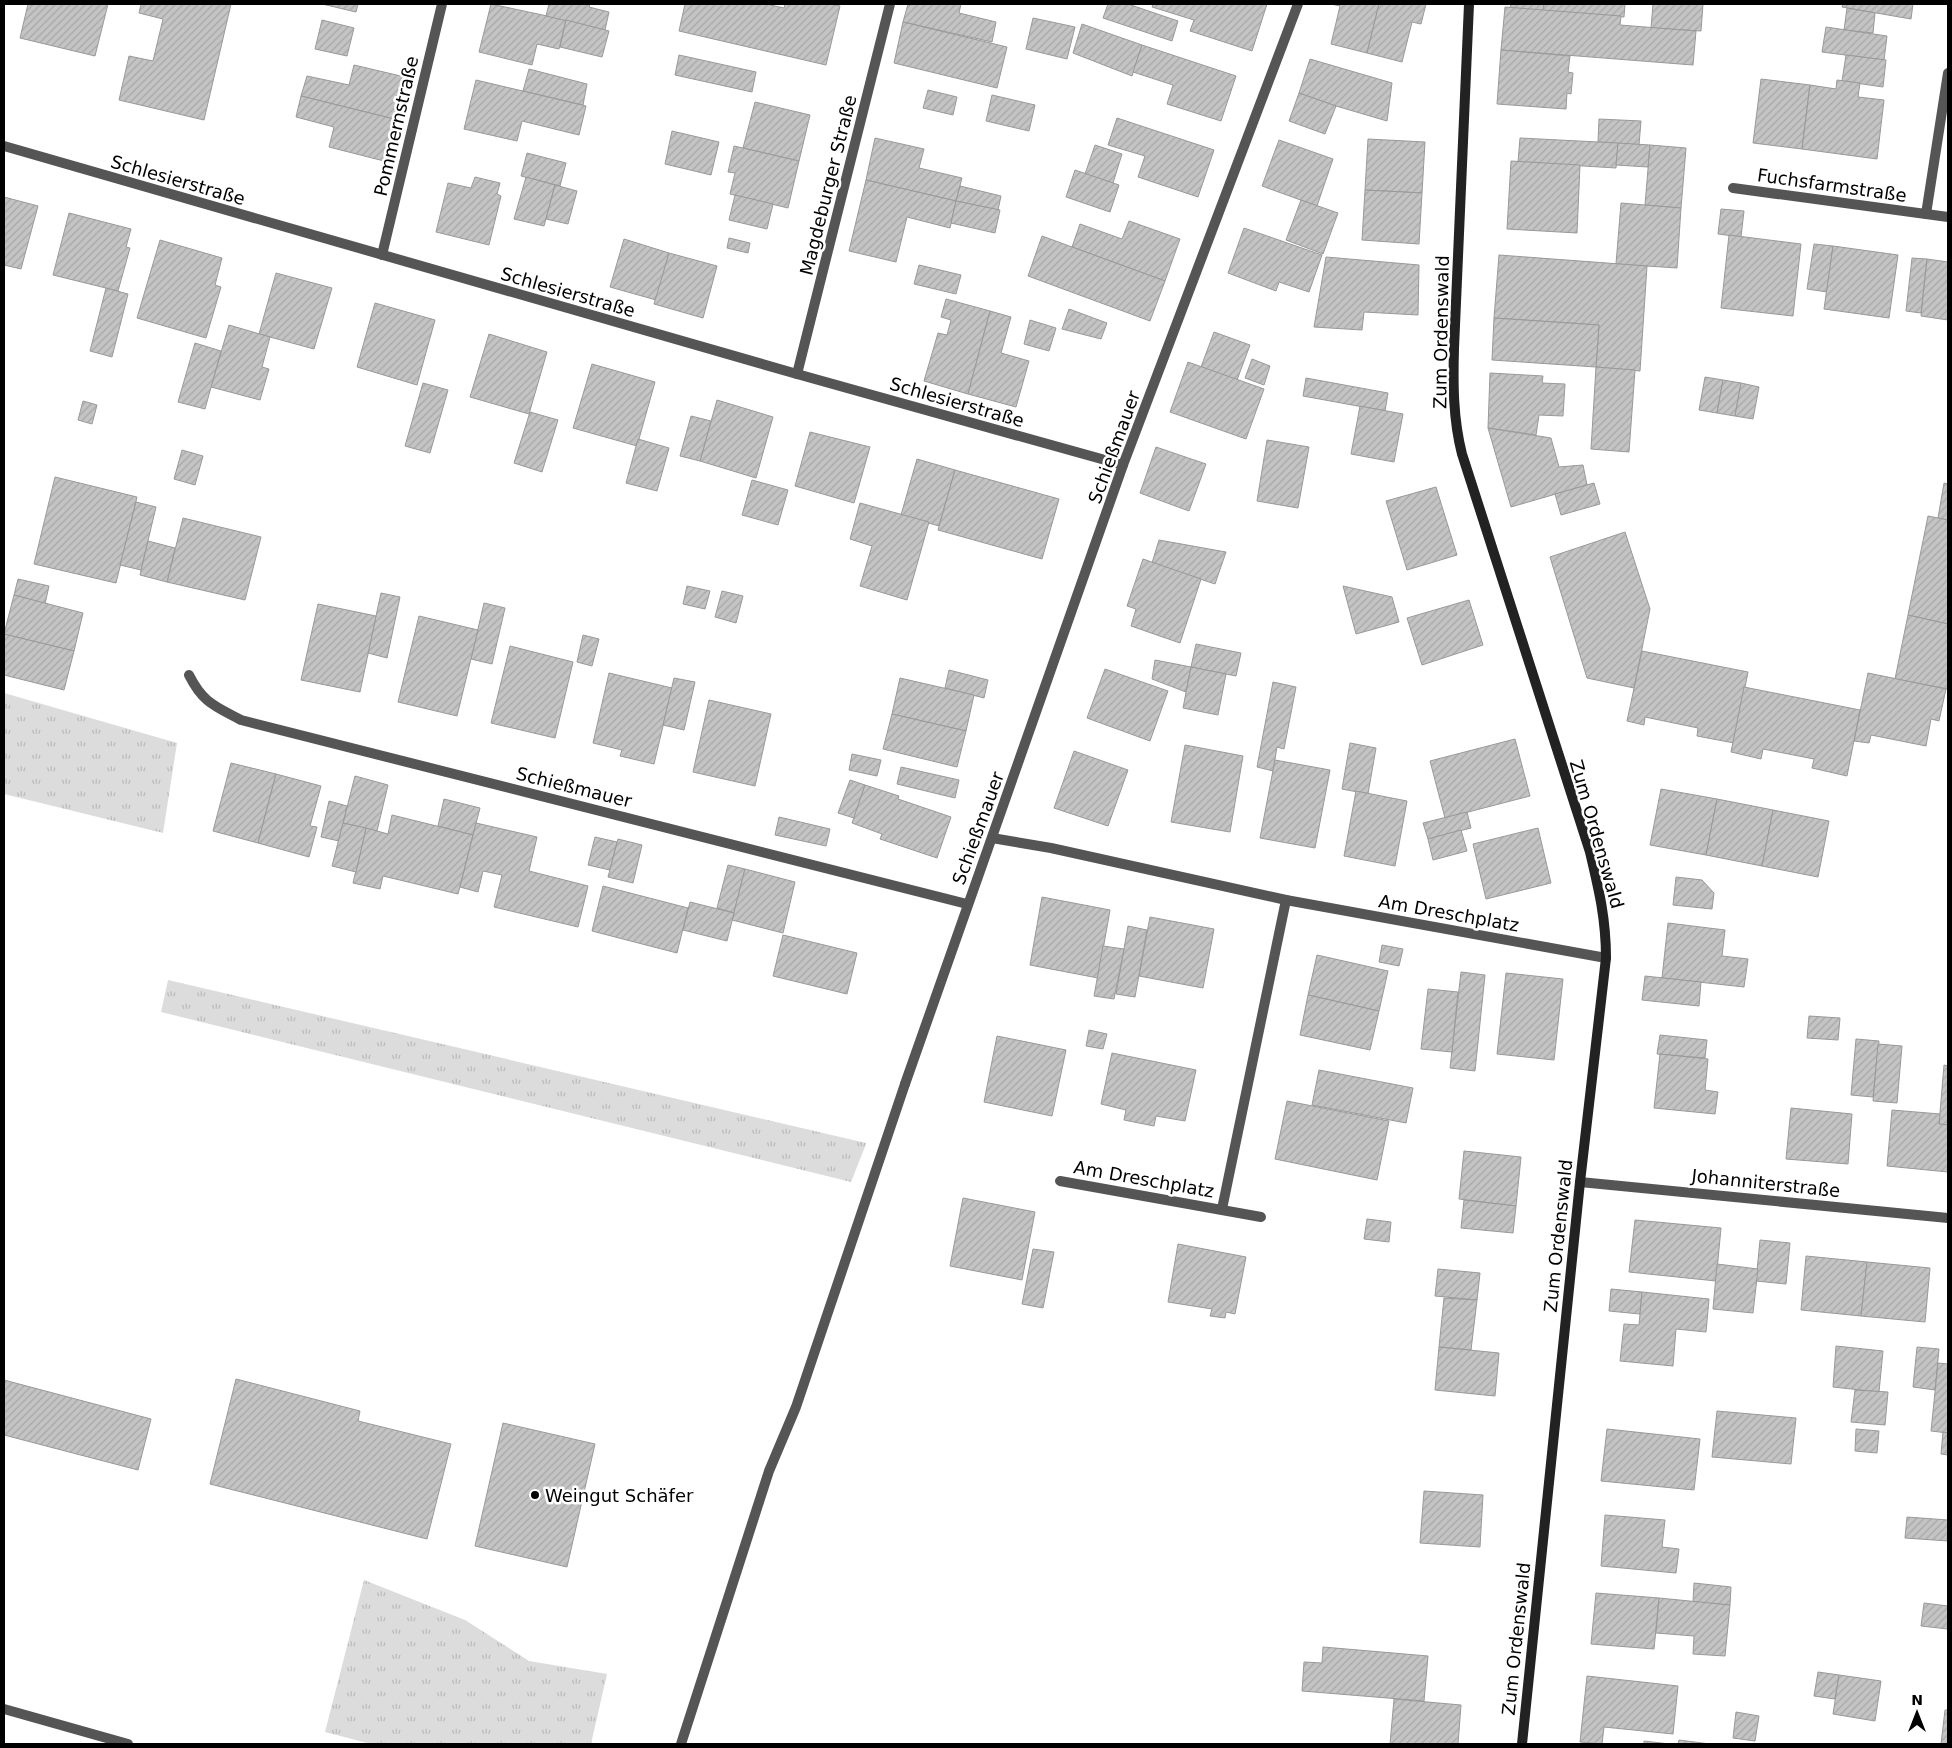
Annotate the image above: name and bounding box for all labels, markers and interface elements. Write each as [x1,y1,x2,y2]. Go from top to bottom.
street label: Pommernstraße [370,54,422,198]
street label: Magdeburger Straße [795,93,861,277]
street label: Schlesierstraße [108,151,248,209]
street label: Fuchsfarmstraße [1756,164,1908,206]
street label: Zum Ordenswald [1429,255,1453,409]
street label: Schlesierstraße [498,263,638,321]
street label: Schlesierstraße [887,373,1027,431]
street label: Schießmauer [1084,387,1144,506]
street label: Zum Ordenswald [1566,757,1628,911]
street label: Schießmauer [514,762,635,812]
street label: Schießmauer [948,768,1008,887]
street label: Am Dreschplatz [1377,890,1521,936]
street label: Am Dreschplatz [1072,1156,1216,1202]
street label: Zum Ordenswald [1540,1158,1576,1314]
street label: Johanniterstraße [1690,1165,1841,1201]
place label: Weingut Schäfer [545,1485,694,1506]
marker: Weingut Schäfer [529,1489,541,1501]
street label: Zum Ordenswald [1498,1561,1534,1717]
north arrow [1892,1688,1942,1738]
text: N [1911,1692,1923,1708]

